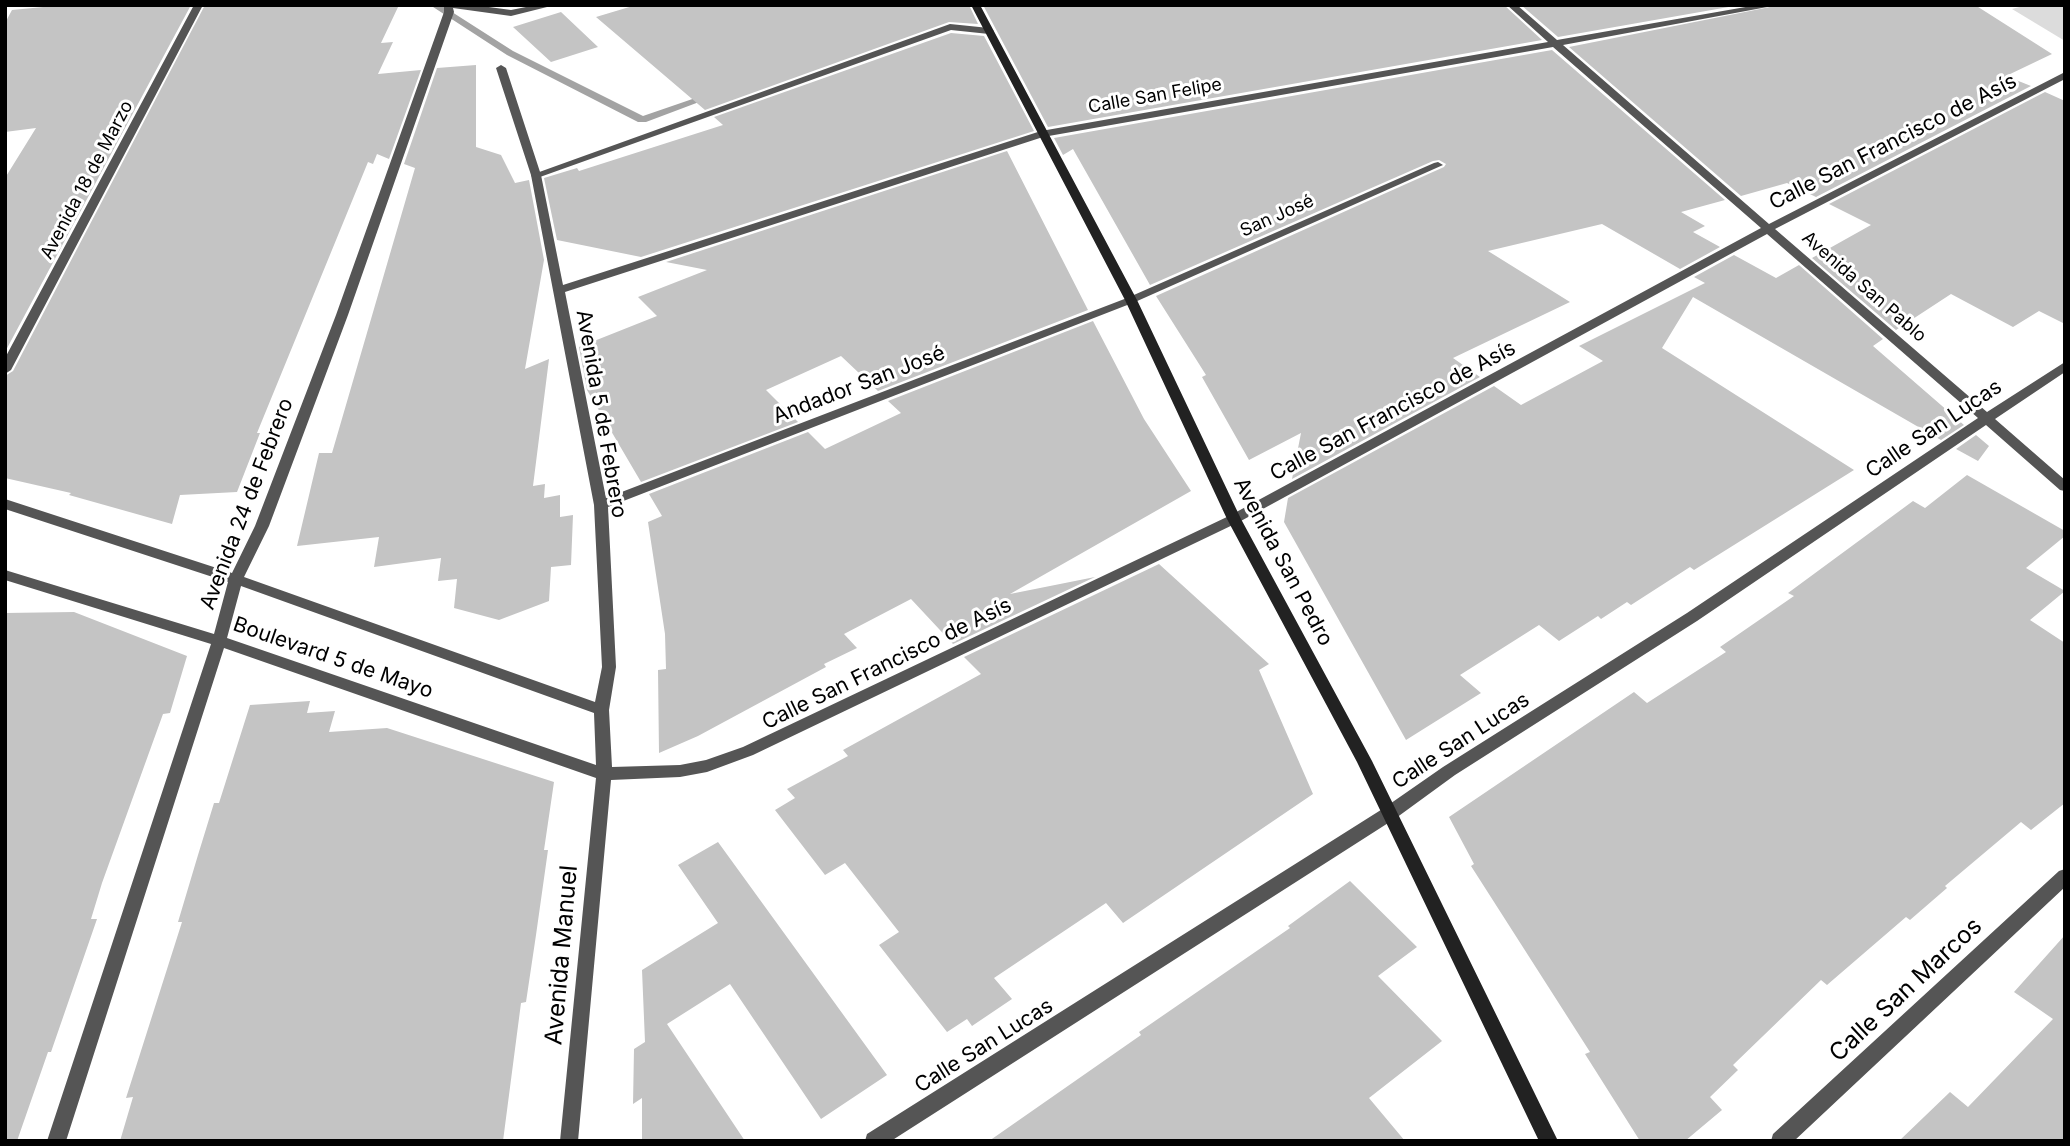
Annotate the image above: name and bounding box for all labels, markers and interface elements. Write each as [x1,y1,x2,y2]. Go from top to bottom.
street label: Calle San Francisco de Asís [1765,69,2021,215]
street label: Calle San Felipe [1086,74,1224,118]
street label: Avenida 18 de Marzo [36,97,138,263]
street label: San José [1237,190,1317,242]
street label: Avenida San Pablo [1797,227,1931,347]
street label: Avenida 5 de Febrero [570,308,632,520]
street label: Calle San Francisco de Asís [1266,335,1520,487]
street label: Andador San José [769,341,949,429]
street label: Calle San Lucas [1861,374,2007,484]
street label: Avenida 24 de Febrero [195,395,299,613]
street label: Avenida San Pedro [1228,474,1338,650]
street label: Calle San Francisco de Asís [758,593,1016,735]
street label: Boulevard 5 de Mayo [230,612,436,704]
street label: Calle San Lucas [1388,687,1534,795]
street label: Avenida Manuel [540,864,584,1046]
street label: Calle San Marcos [1824,912,1988,1068]
street label: Calle San Lucas [910,993,1058,1099]

